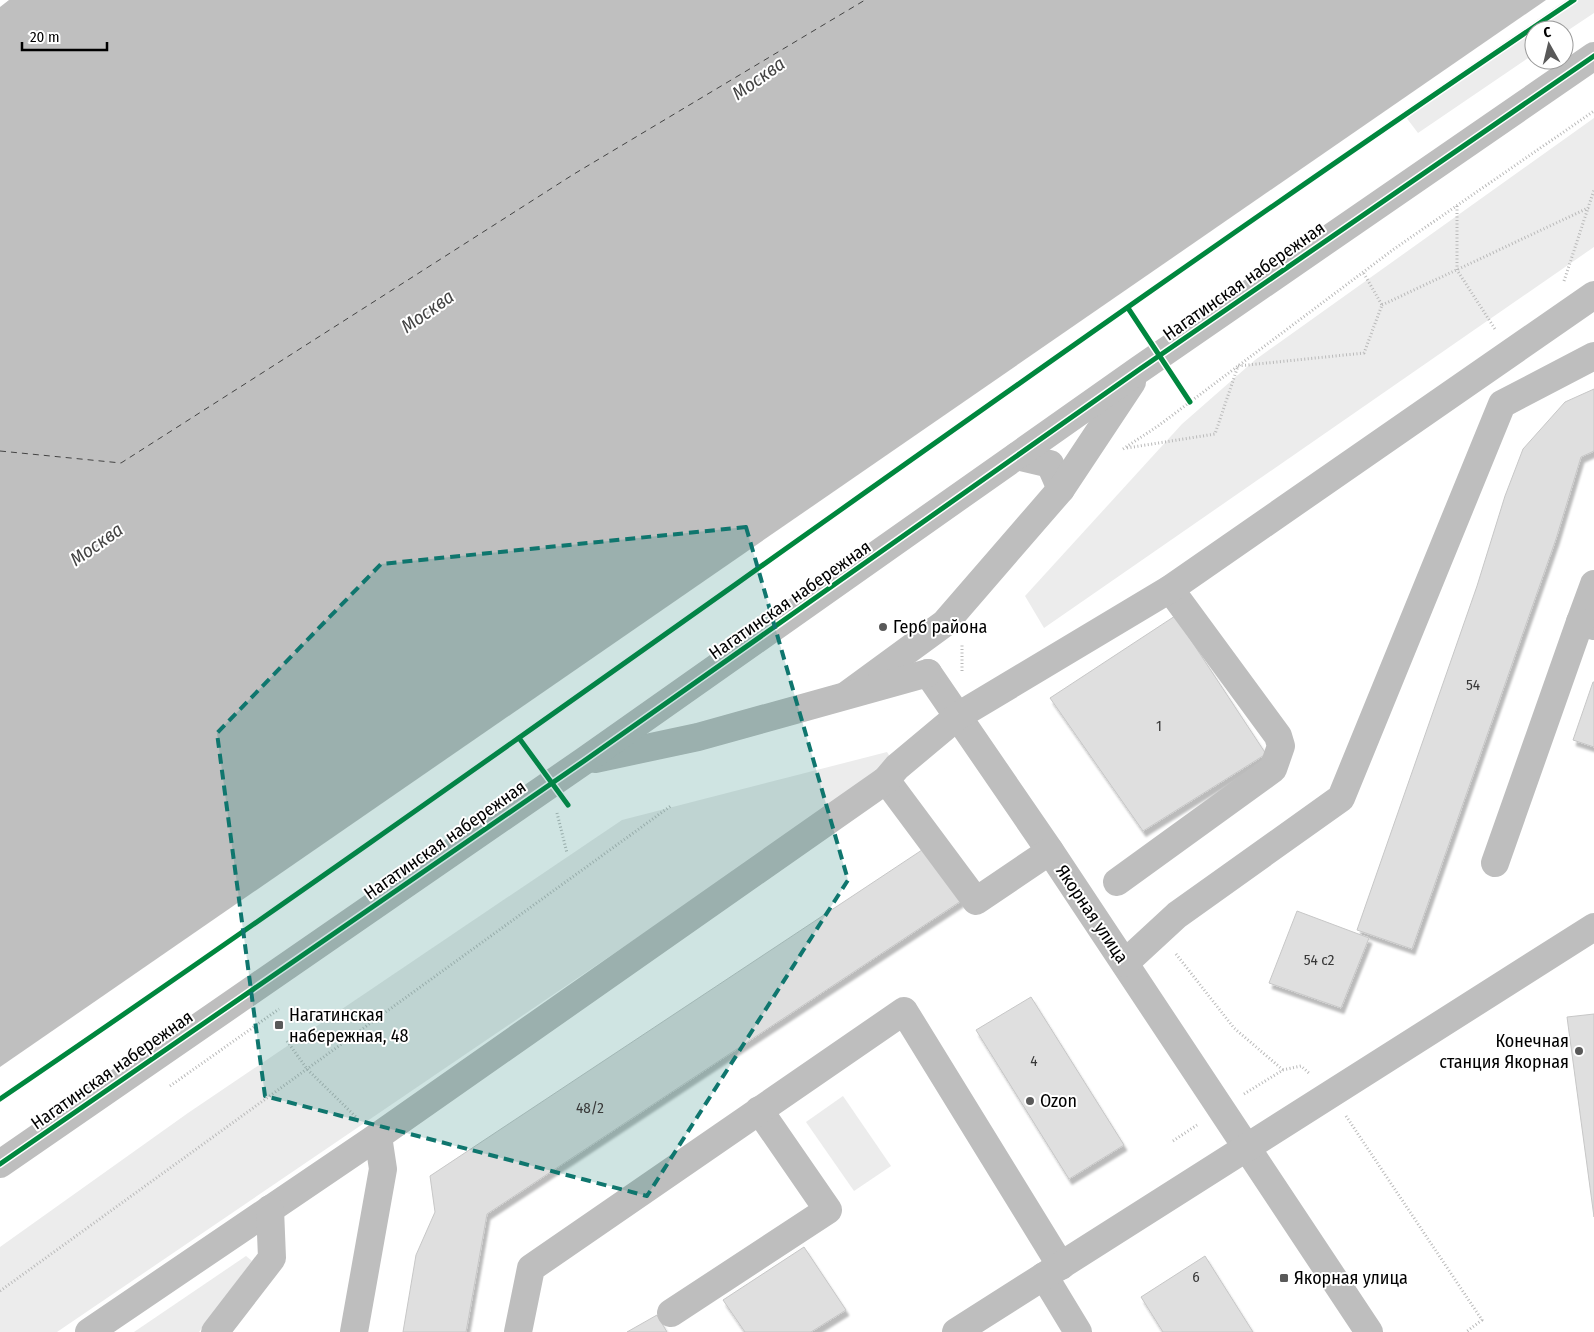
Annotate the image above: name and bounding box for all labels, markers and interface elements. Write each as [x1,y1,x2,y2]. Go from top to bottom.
scale bar [22,20,108,52]
north arrow [1524,20,1574,70]
text: С [1542,24,1553,42]
text: 20 m [30,28,60,46]
water label: Москва [727,52,789,105]
street label: Нагатинская набережная [1159,217,1329,345]
water label: Москва [396,285,458,338]
water label: Москва [65,518,127,571]
street label: Нагатинская набережная [705,536,875,664]
place label: Герб района [893,616,987,638]
marker: Герб района [877,621,889,633]
house number: 54 [1466,676,1480,694]
house number: 1 [1156,717,1162,735]
street label: Нагатинская набережная [360,776,530,904]
street label: Якорная улица [1051,861,1133,967]
house number: 54 с2 [1304,951,1335,969]
place label: Нагатинская набережная, 48 [289,1004,409,1047]
street label: Нагатинская набережная [27,1006,197,1134]
marker: Нагатинская набережная, 48 [273,1019,285,1031]
place label: Конечная станция Якорная [1439,1030,1569,1073]
marker: Конечная станция Якорная [1573,1045,1585,1057]
house number: 4 [1030,1052,1038,1070]
place label: Ozon [1040,1090,1077,1112]
marker: Ozon [1024,1095,1036,1107]
house number: 48/2 [576,1099,604,1117]
place label: Якорная улица [1294,1267,1408,1289]
house number: 6 [1192,1268,1200,1286]
marker: Якорная улица [1278,1272,1290,1284]

